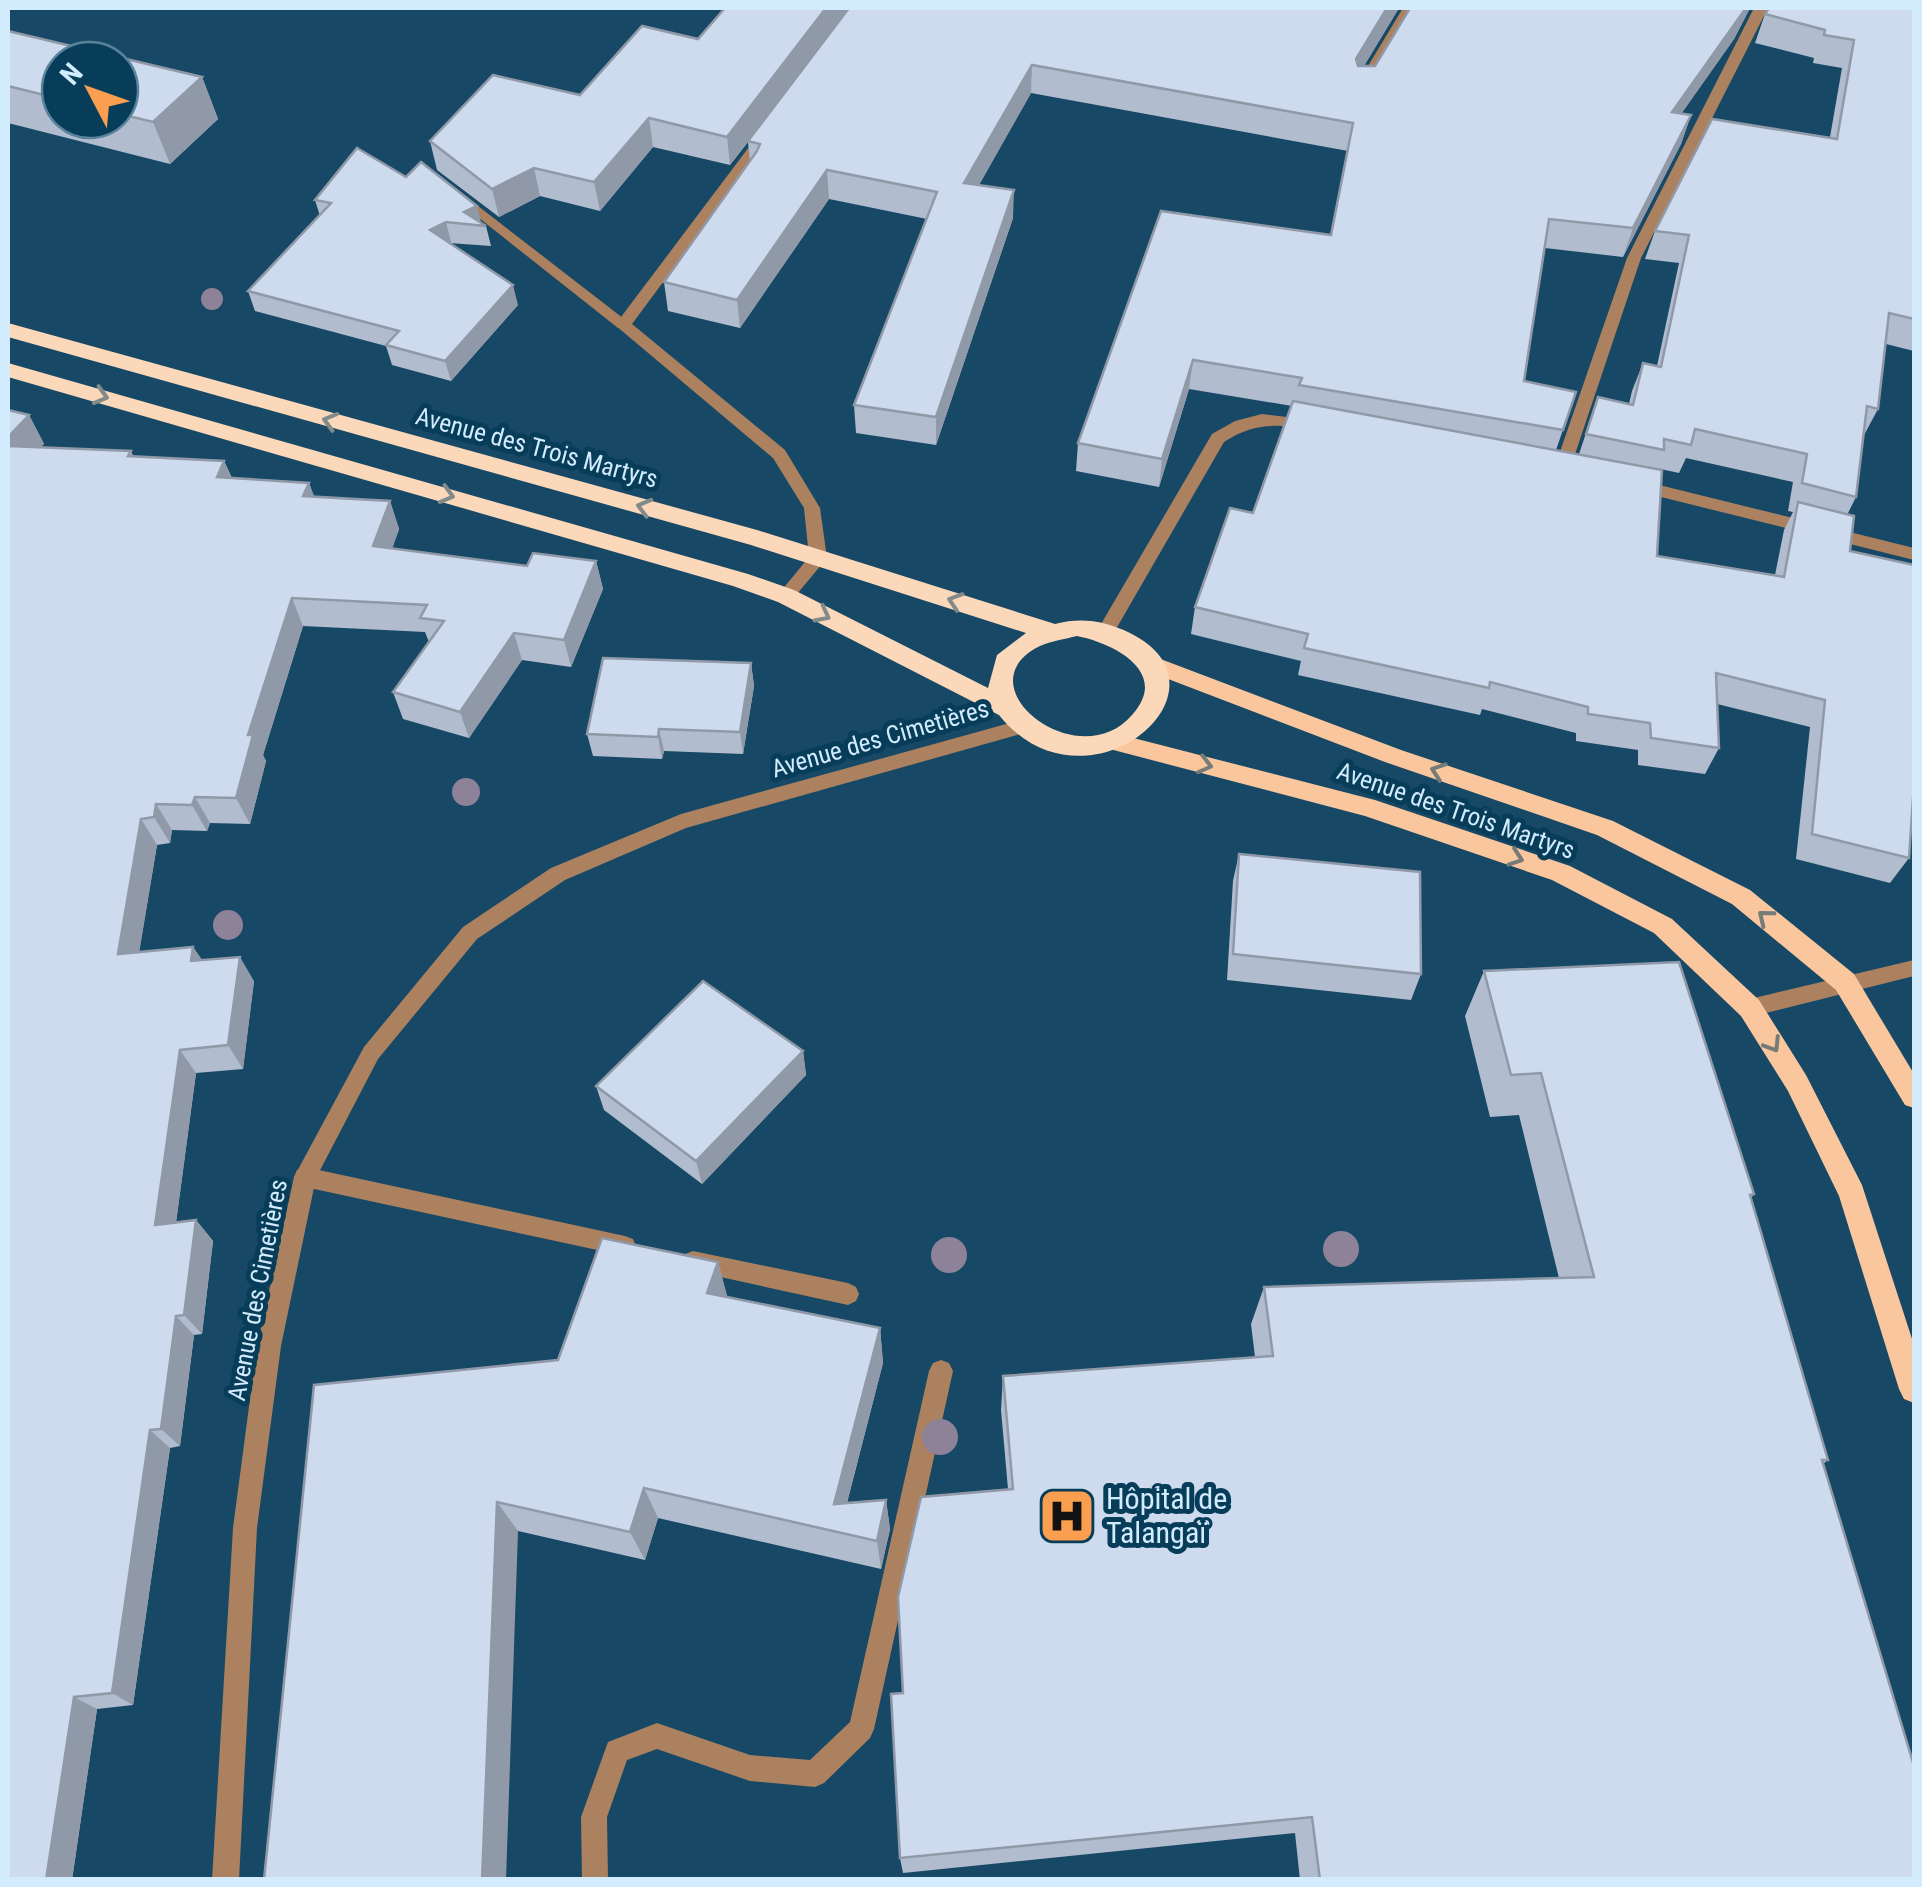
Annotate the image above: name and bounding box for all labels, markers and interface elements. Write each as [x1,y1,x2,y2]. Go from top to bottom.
north arrow [40,40,140,140]
text: N [53,57,90,91]
one-way arrow [92,385,109,406]
street label: Avenue des Trois Martyrs [413,401,661,494]
one-way arrow [322,411,340,432]
one-way arrow [438,483,455,504]
one-way arrow [635,498,653,519]
one-way arrow [947,592,964,613]
one-way arrow [813,603,831,622]
street label: Avenue des Cimetières [768,694,992,783]
one-way arrow [1196,754,1213,775]
street label: Avenue des Trois Martyrs [1333,756,1578,865]
one-way arrow [1430,762,1447,783]
one-way arrow [1506,846,1524,867]
one-way arrow [1758,911,1776,929]
one-way arrow [1760,1034,1779,1052]
street label: Avenue des Cimetières [222,1177,293,1403]
place label: Hôpital de Talangaï [1106,1481,1227,1550]
hospital icon: Hôpital de Talangaï [1037,1486,1097,1546]

